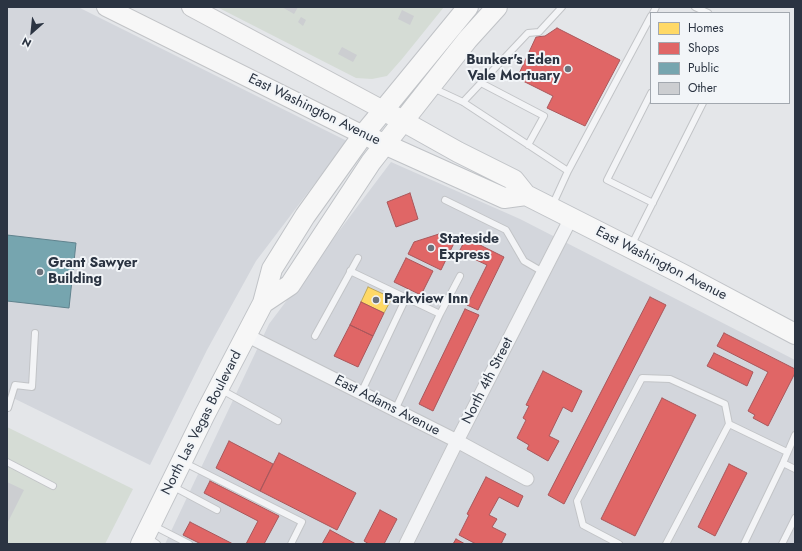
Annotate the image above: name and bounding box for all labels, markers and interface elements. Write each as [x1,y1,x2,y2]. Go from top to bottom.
north arrow [12,12,52,52]
legend [650,12,790,104]
text: Homes [688,19,724,37]
text: N [19,34,34,52]
text: Shops [688,39,719,57]
place label: Bunker's Eden Vale Mortuary [466,53,560,86]
text: Public [688,59,719,77]
marker: Bunker's Eden Vale Mortuary [563,64,573,74]
street label: East Washington Avenue [245,71,383,149]
text: Other [688,79,717,97]
street label: East Washington Avenue [593,224,729,304]
place label: Stateside Express [439,232,499,264]
marker: Stateside Express [426,243,436,253]
place label: Grant Sawyer Building [48,256,138,288]
marker: Grant Sawyer Building [35,267,45,277]
place label: Parkview Inn [384,292,468,308]
marker: Parkview Inn [371,295,381,305]
street label: North 4th Street [459,335,517,427]
street label: North Las Vegas Boulevard [158,348,246,498]
street label: East Adams Avenue [332,372,442,440]

